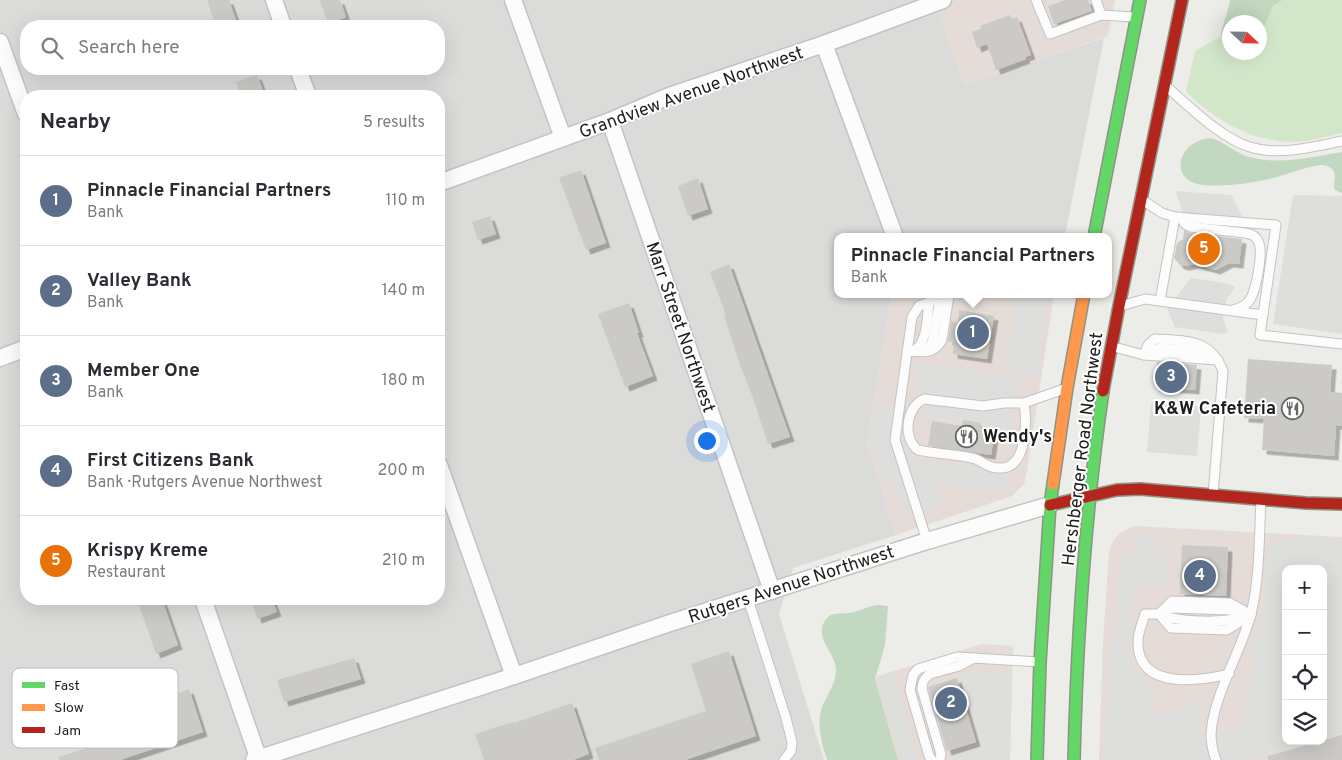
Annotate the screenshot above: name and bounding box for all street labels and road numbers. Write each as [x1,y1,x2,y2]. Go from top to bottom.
street label: Grandview Avenue Northwest [576,42,807,145]
street label: Marr Street Northwest [640,239,720,416]
street label: Hershberger Road Northwest [1058,331,1109,567]
street label: Rutgers Avenue Northwest [686,541,897,630]

